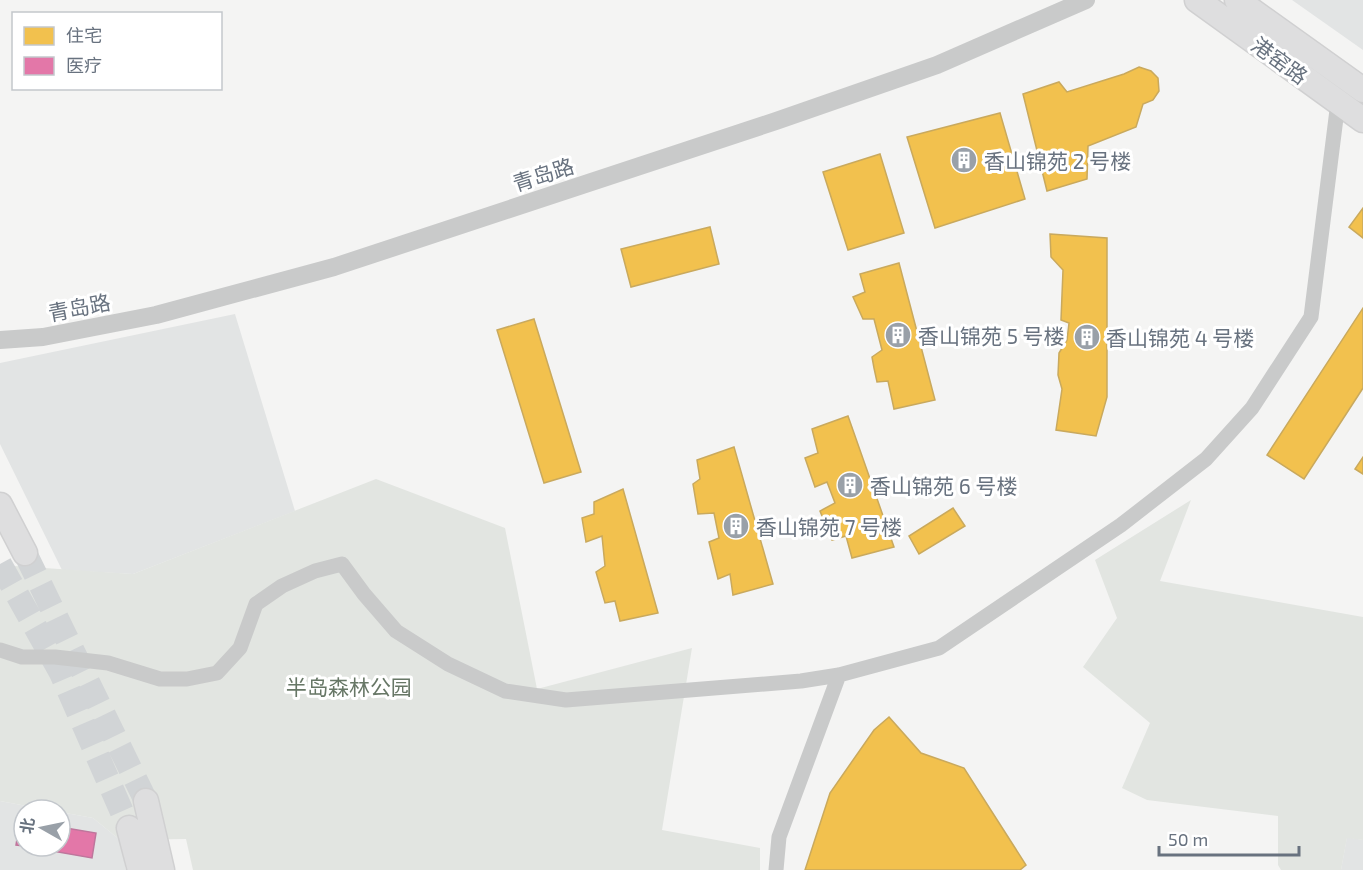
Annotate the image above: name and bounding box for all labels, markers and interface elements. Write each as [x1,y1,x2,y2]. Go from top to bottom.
legend [12,12,222,90]
text: 住宅 [66,24,102,46]
street label: 港窑路 [1247,31,1313,89]
text: 医疗 [66,54,102,76]
building icon: 香山锦苑 2 号楼 [949,145,979,175]
place label: 香山锦苑 2 号楼 [984,148,1131,173]
street label: 青岛路 [509,152,577,196]
street label: 青岛路 [46,289,112,325]
building icon: 香山锦苑 5 号楼 [883,320,913,350]
building icon: 香山锦苑 4 号楼 [1072,322,1102,352]
place label: 香山锦苑 5 号楼 [918,323,1065,348]
place label: 香山锦苑 4 号楼 [1106,325,1254,350]
building icon: 香山锦苑 6 号楼 [835,470,865,500]
place label: 香山锦苑 6 号楼 [870,473,1017,498]
building icon: 香山锦苑 7 号楼 [721,511,751,541]
place label: 香山锦苑 7 号楼 [756,514,902,539]
park label: 半岛森林公园 [286,674,412,699]
north arrow [12,798,72,858]
text: 北 [16,816,37,835]
scale bar [1159,819,1298,857]
text: 50 m [1168,828,1208,850]

